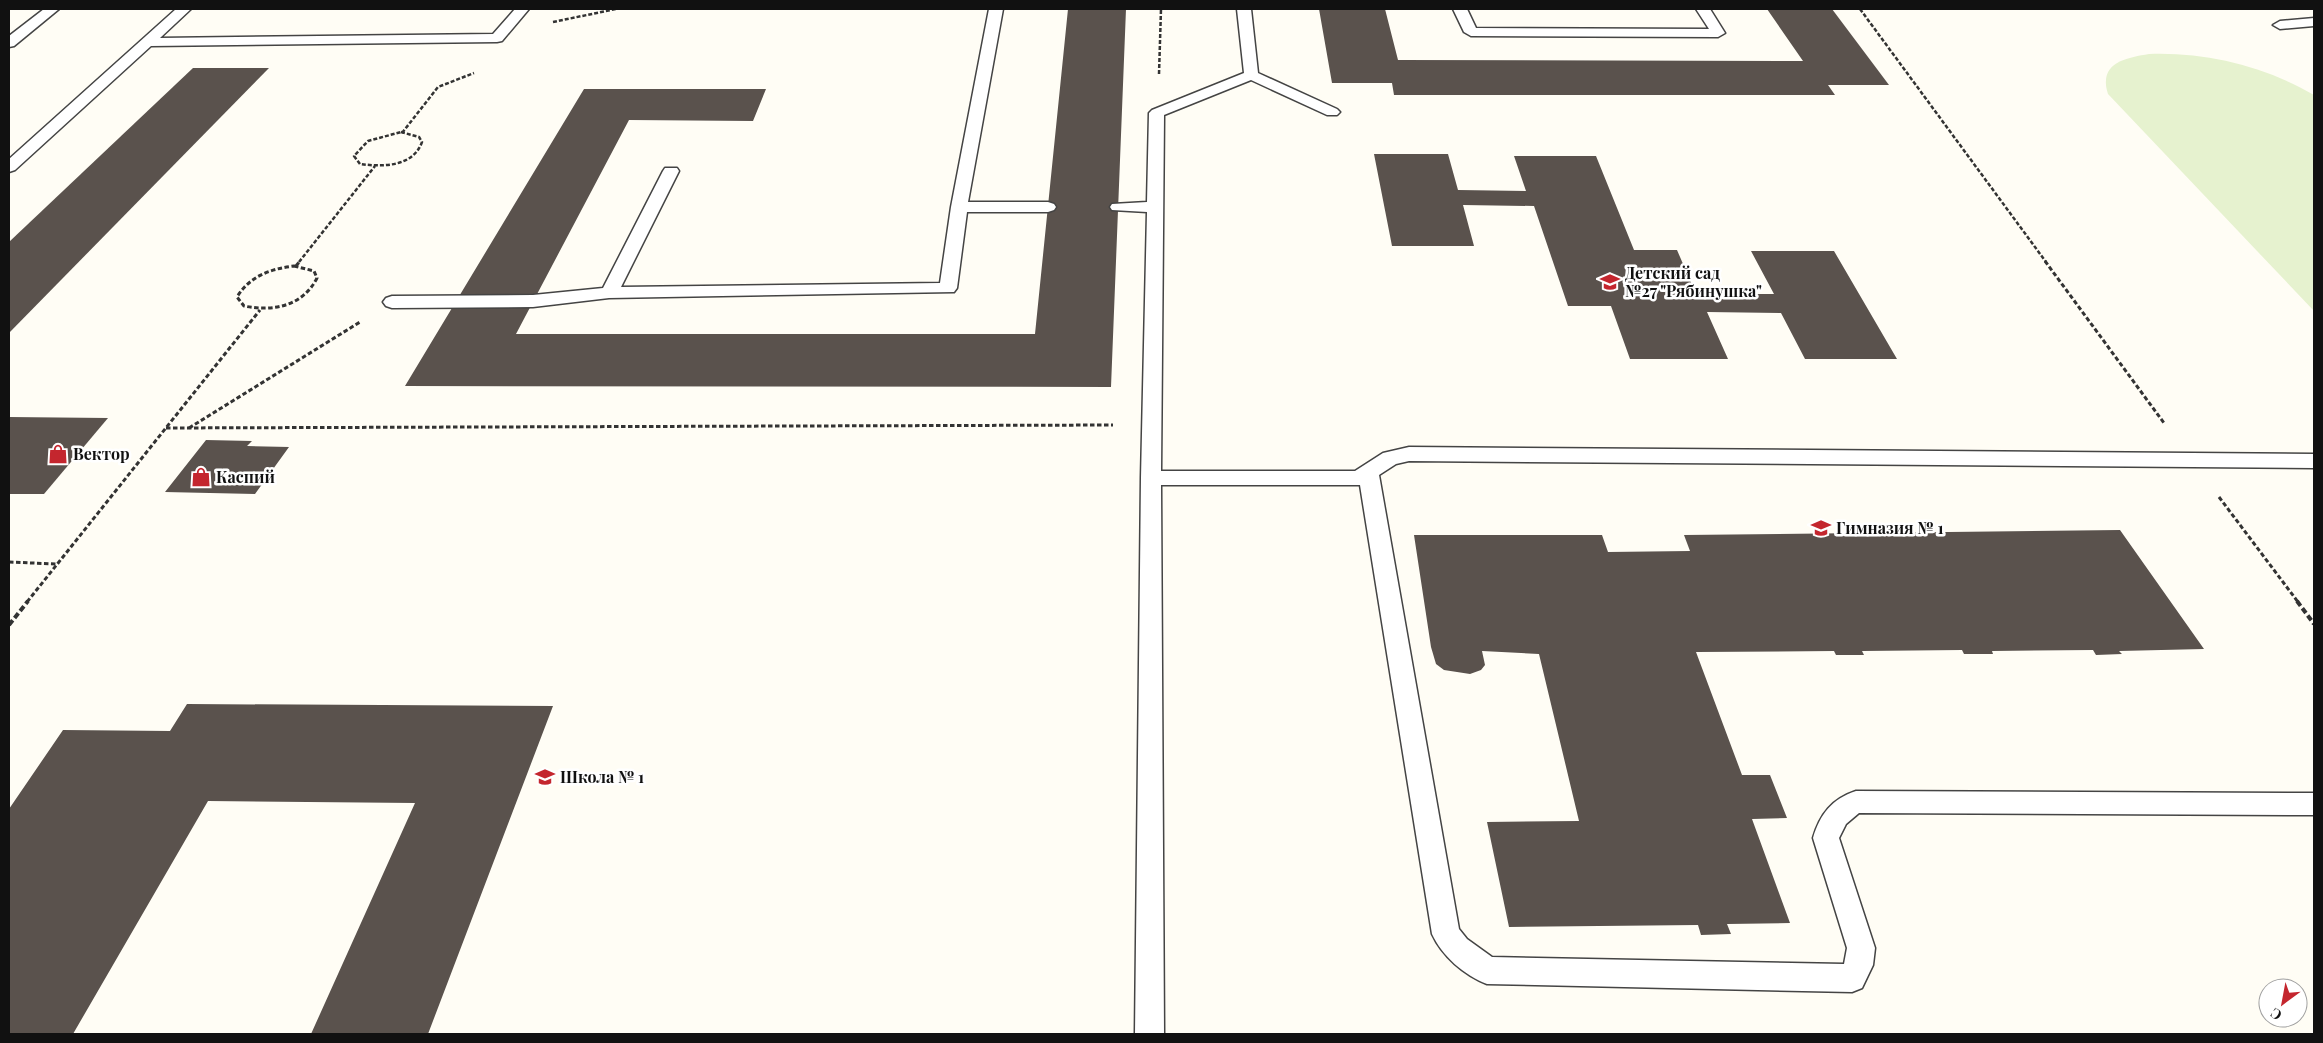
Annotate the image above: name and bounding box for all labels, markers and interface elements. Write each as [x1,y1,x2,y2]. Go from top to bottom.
place label: Детский сад №27 "Рябинушка" [1625,262,1762,301]
school or university icon: Детский сад №27 "Рябинушка" [1599,271,1621,293]
shop icon: Вектор [47,443,69,465]
place label: Вектор [73,443,130,464]
shop icon: Каспий [190,466,212,488]
place label: Каспий [216,466,275,487]
school or university icon: Гимназия № 1 [1810,517,1832,539]
place label: Гимназия № 1 [1836,517,1944,538]
school or university icon: Школа № 1 [534,766,556,788]
place label: Школа № 1 [560,766,644,787]
north arrow [2258,978,2308,1028]
text: С [2267,1004,2285,1025]

